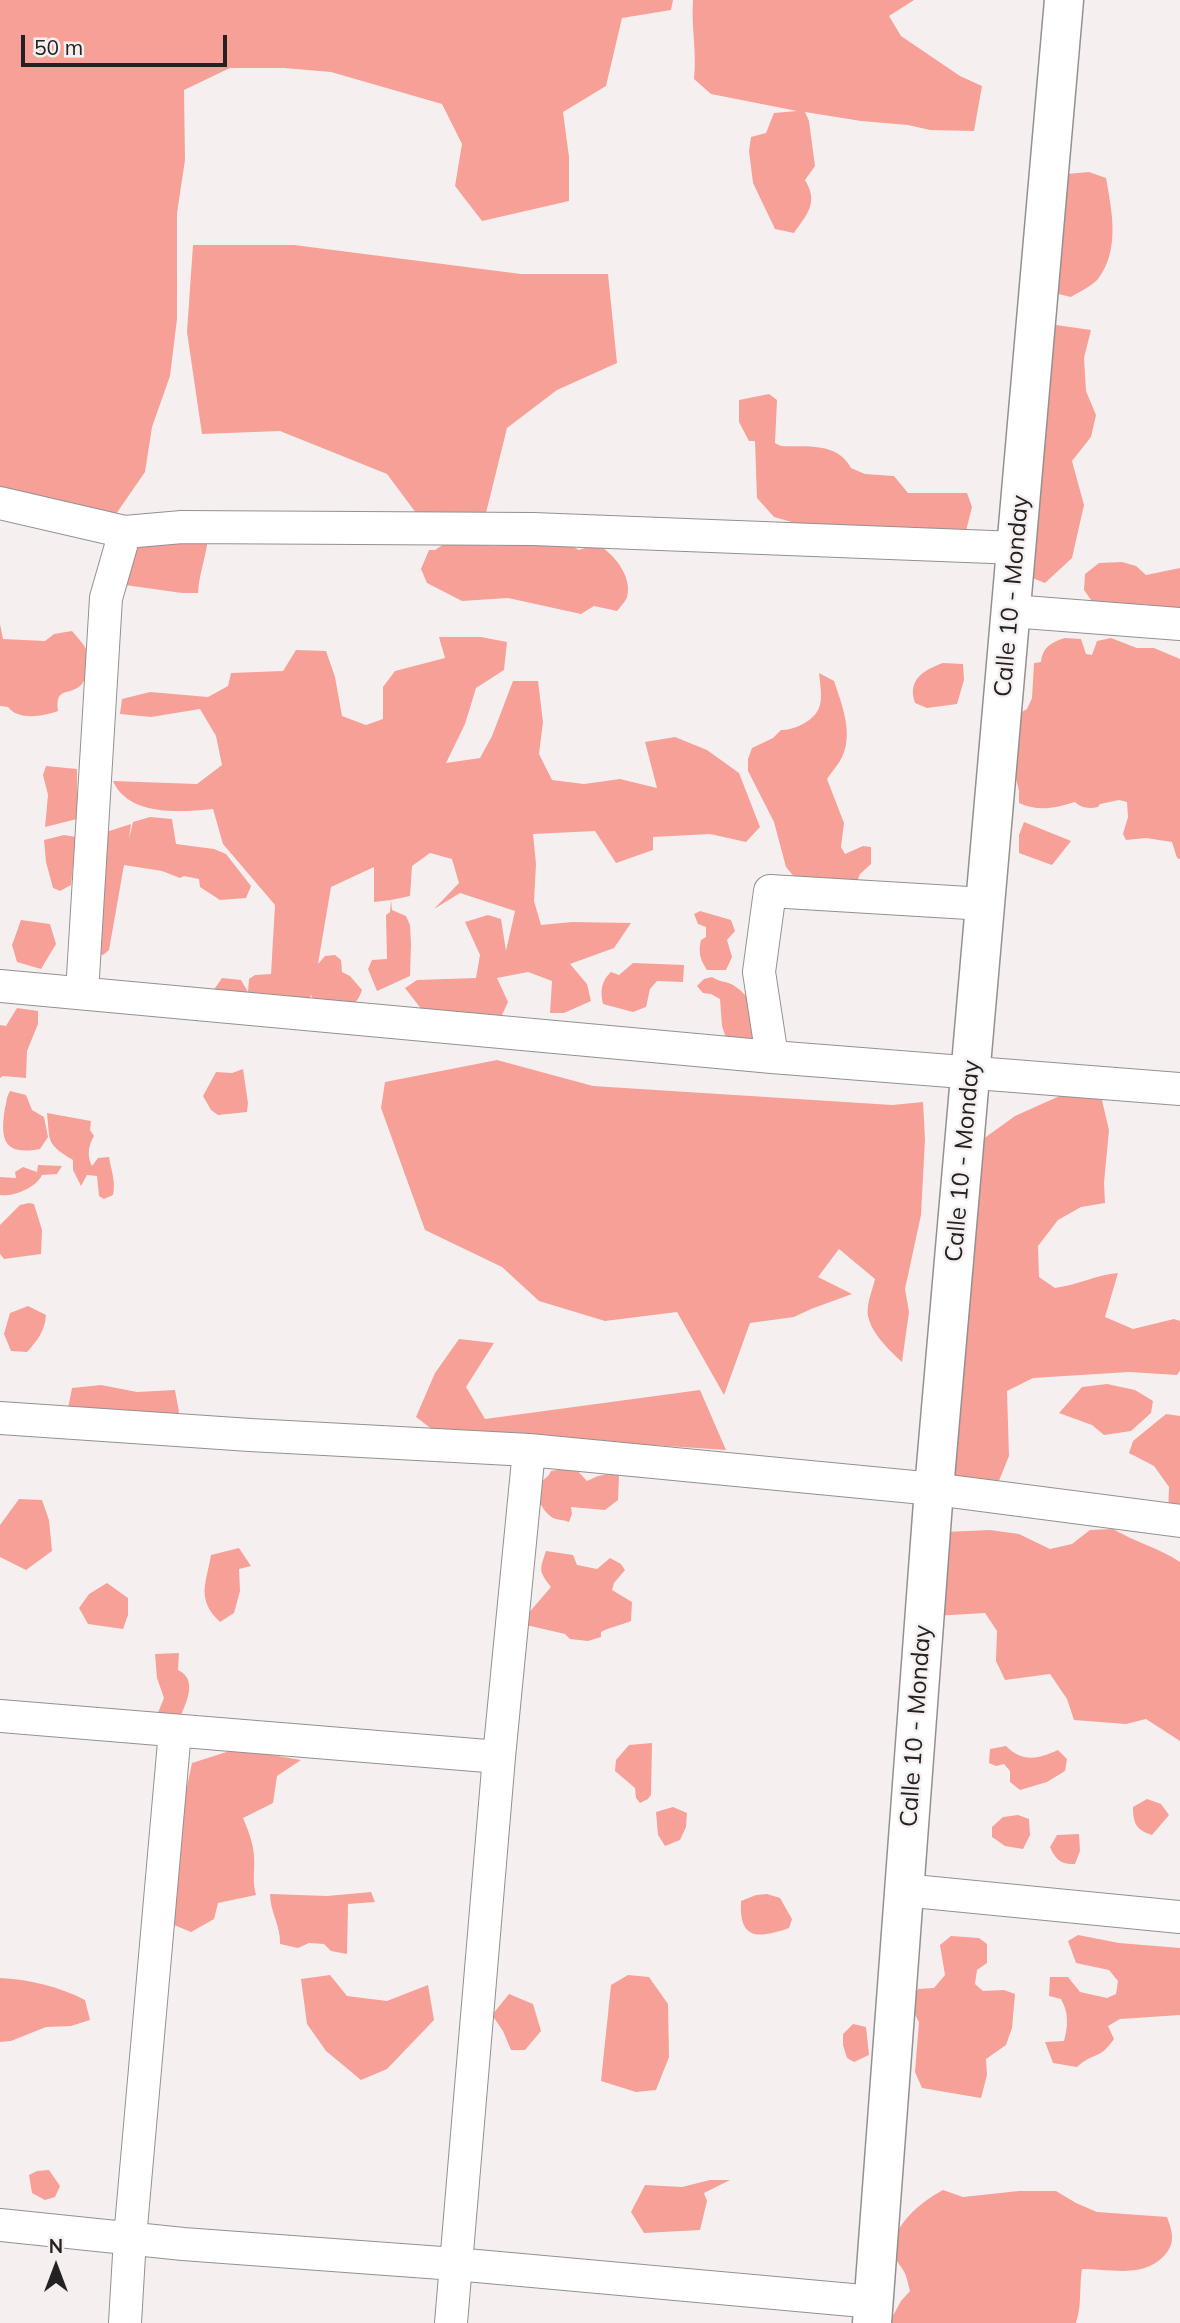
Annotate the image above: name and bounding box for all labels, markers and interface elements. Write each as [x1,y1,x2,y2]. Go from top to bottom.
scale bar [24,21,231,65]
text: 50 m [34,34,83,60]
street label: Calle 10 - Monday [989,494,1035,698]
street label: Calle 10 - Monday [940,1059,986,1263]
street label: Calle 10 - Monday [895,1624,937,1828]
north arrow [21,2232,91,2302]
text: N [49,2234,63,2258]

